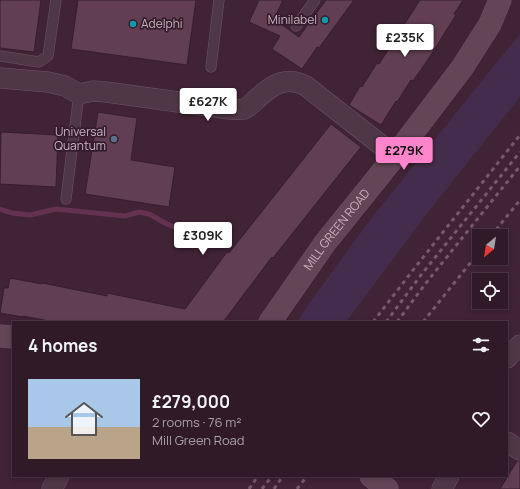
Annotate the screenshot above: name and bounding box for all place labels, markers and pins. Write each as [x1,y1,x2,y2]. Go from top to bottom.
place label: Minilabel [268,11,317,28]
place label: Adelphi [141,15,183,32]
marker: Minilabel [320,15,330,25]
marker: Adelphi [128,19,138,29]
pin: £235K [377,24,433,58]
pin: £627K [180,88,236,122]
place label: Universal Quantum [54,123,106,154]
marker: Universal Quantum [109,134,119,144]
pin: £279K [376,137,432,171]
pin: £309K [175,222,231,256]

